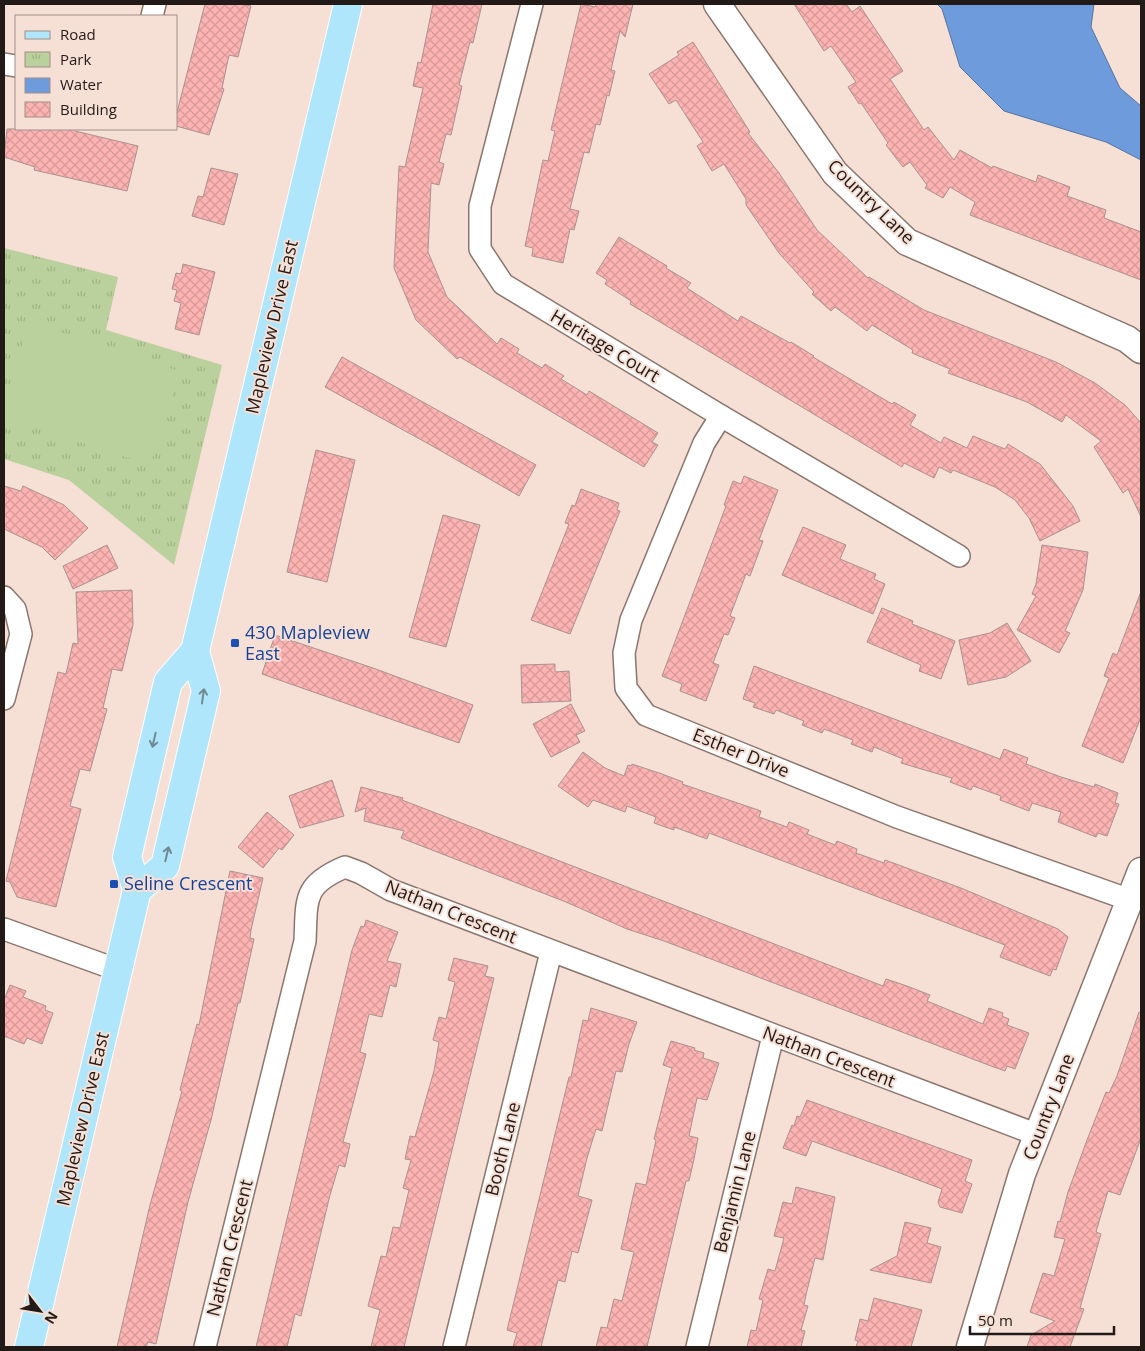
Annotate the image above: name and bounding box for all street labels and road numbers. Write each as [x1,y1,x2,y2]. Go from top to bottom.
street label: Country Lane [823,154,920,249]
street label: Mapleview Drive East [239,237,303,416]
street label: Heritage Court [547,303,665,387]
street label: Esther Drive [689,722,793,782]
street label: Nathan Crescent [382,874,521,948]
street label: Nathan Crescent [760,1020,899,1092]
street label: Mapleview Drive East [50,1029,114,1208]
street label: Country Lane [1017,1050,1079,1163]
street label: Booth Lane [479,1099,525,1198]
street label: Benjamin Lane [707,1128,761,1255]
street label: Nathan Crescent [200,1177,258,1319]

